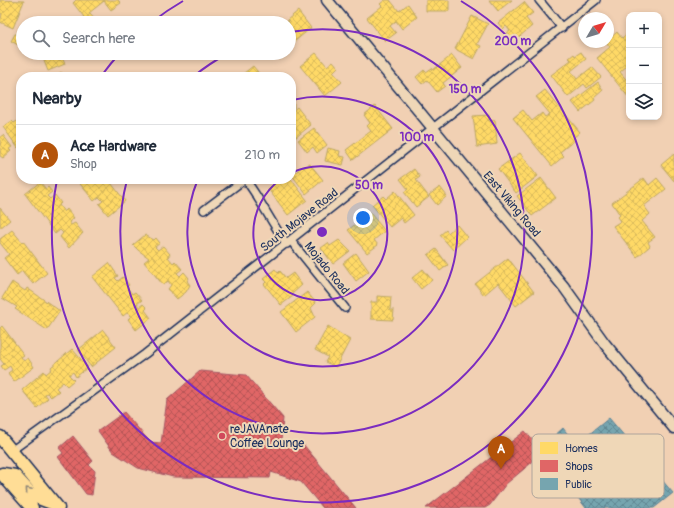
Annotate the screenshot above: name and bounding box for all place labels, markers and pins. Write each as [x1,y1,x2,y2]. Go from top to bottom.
centre of rings [315,225,329,239]
place label: reJAVAnate Coffee Lounge [230,422,304,451]
marker: reJAVAnate Coffee Lounge [217,431,227,441]
pin: A [488,436,514,469]

